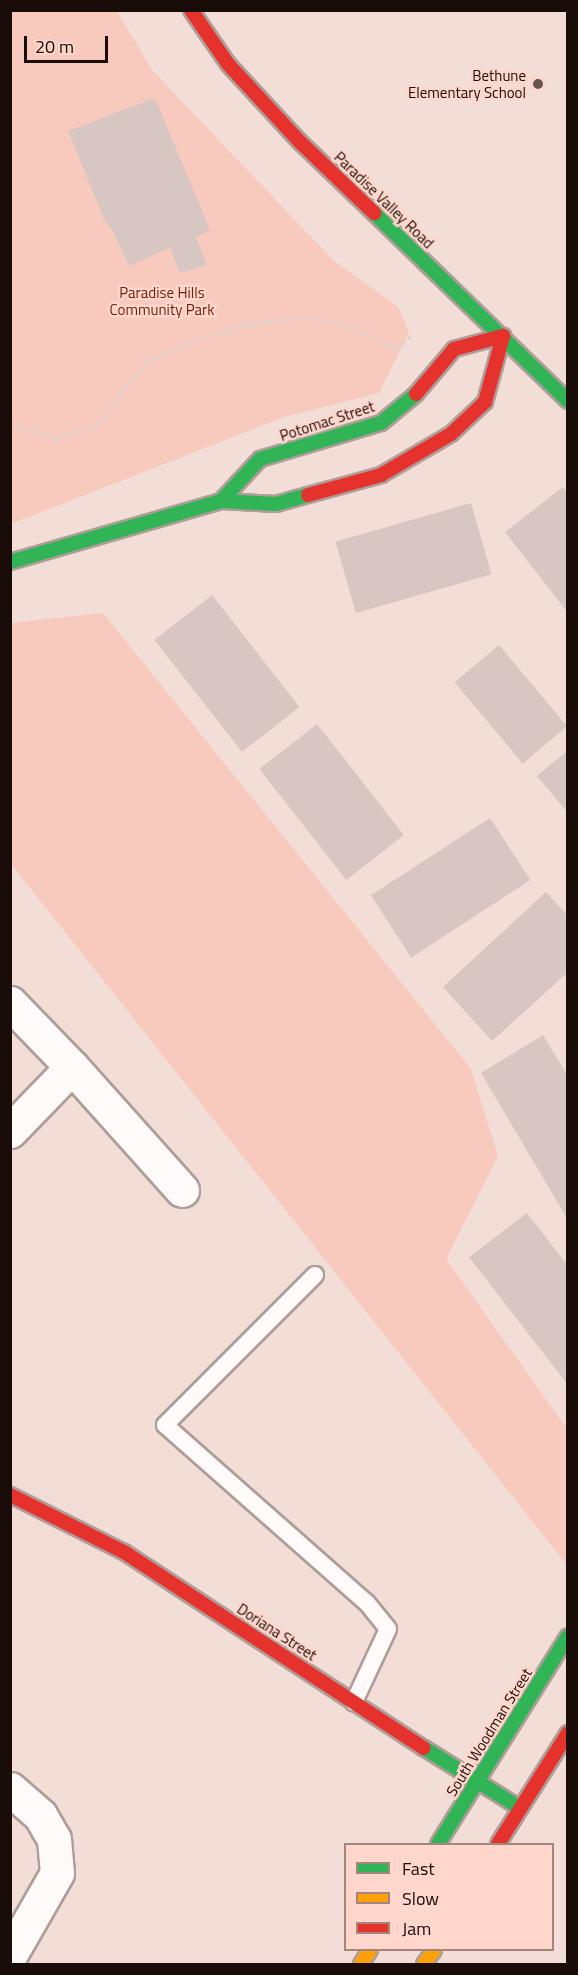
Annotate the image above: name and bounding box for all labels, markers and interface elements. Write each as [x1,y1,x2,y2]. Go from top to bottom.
scale bar [27,24,111,62]
text: 20 m [35,33,74,60]
place label: Bethune Elementary School [408,66,526,101]
marker: Bethune Elementary School [531,77,545,91]
street label: Paradise Valley Road [331,148,437,252]
park label: Paradise Hills Community Park [110,283,214,318]
street label: Potomac Street [277,397,377,445]
street label: Doriana Street [234,1600,320,1664]
street label: South Woodman Street [442,1665,536,1799]
legend [344,1843,554,1951]
text: Fast [402,1855,435,1882]
text: Slow [402,1885,439,1912]
text: Jam [402,1915,431,1942]

